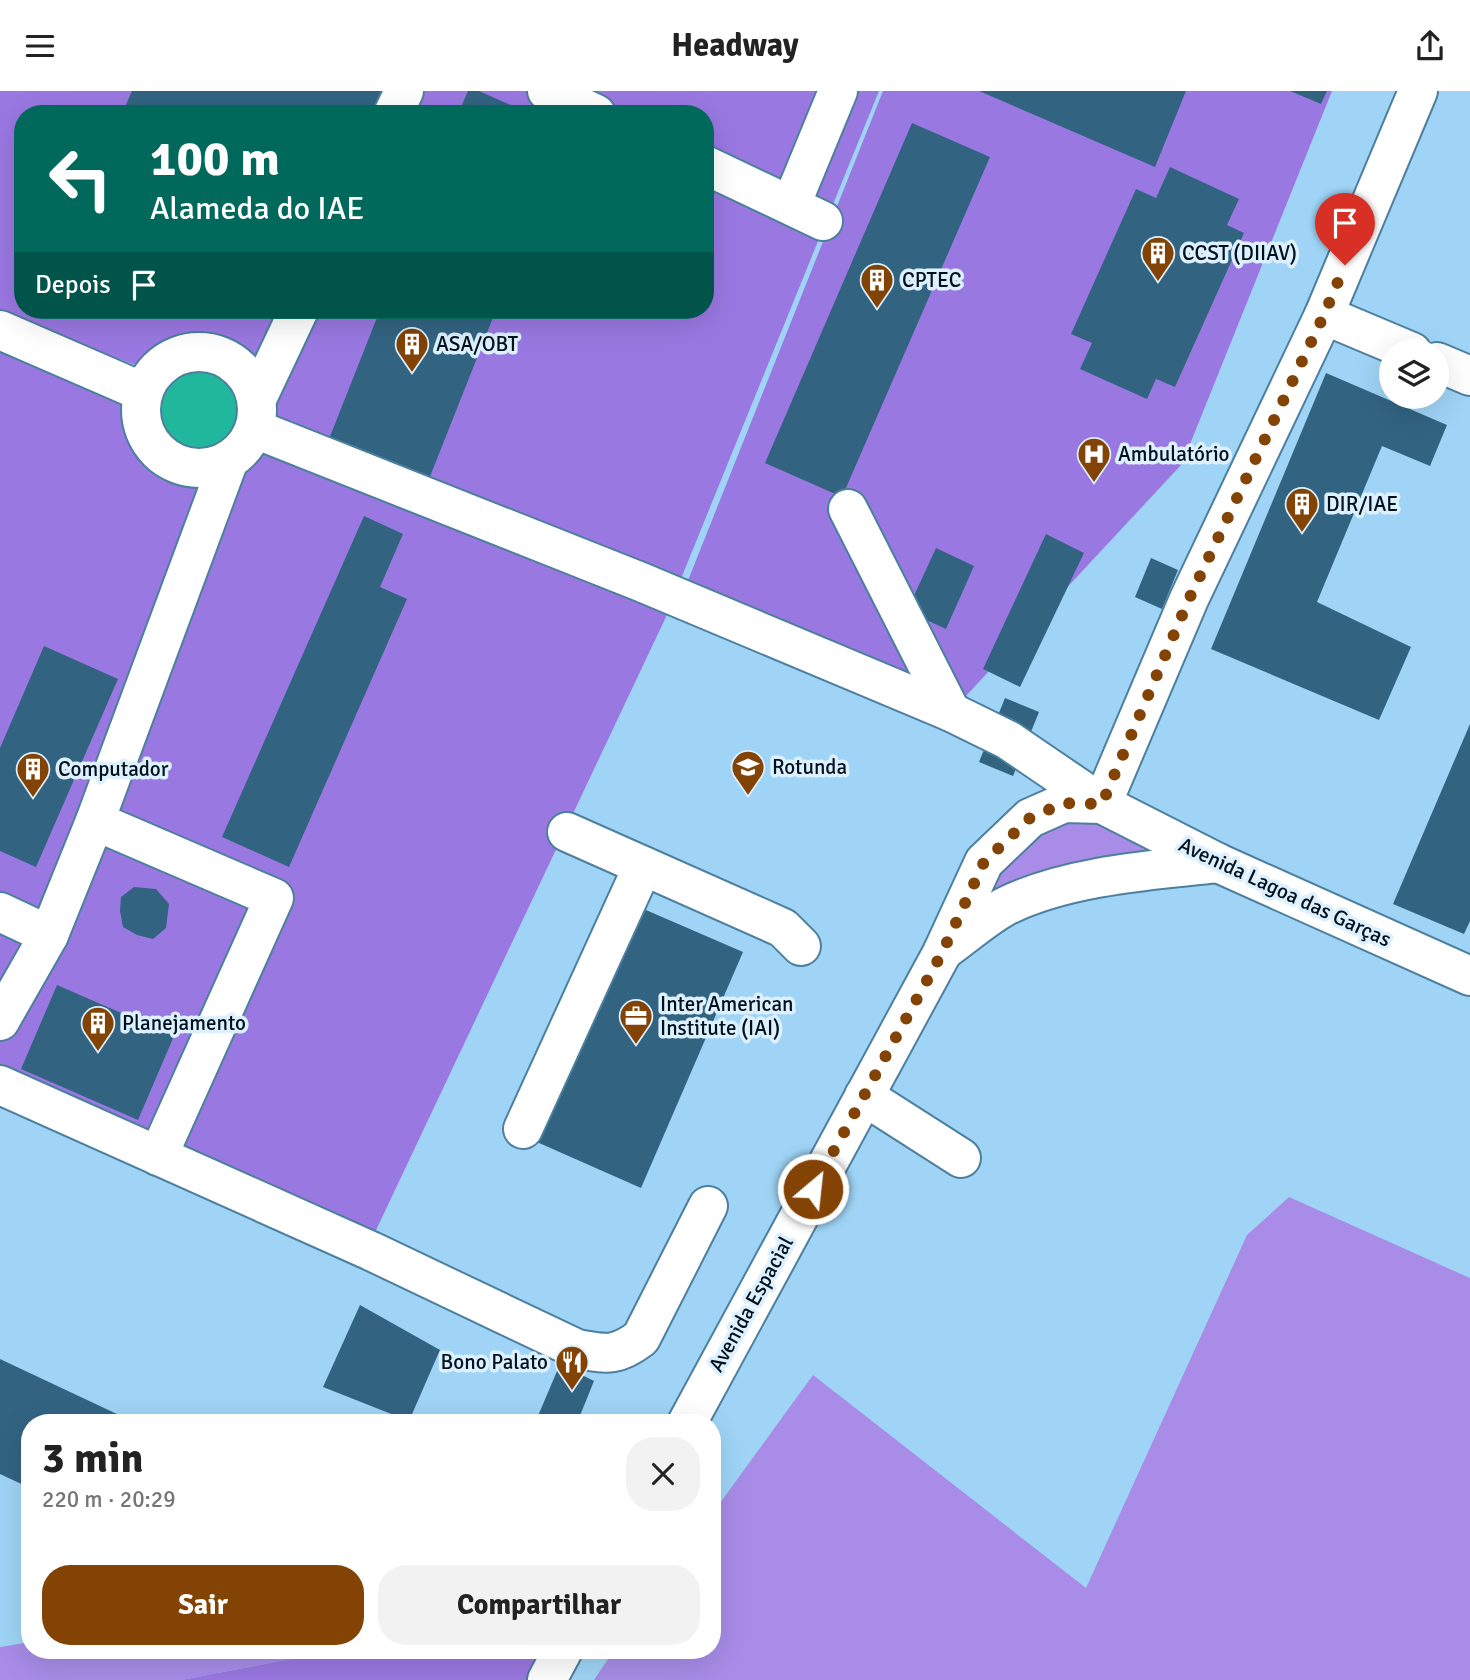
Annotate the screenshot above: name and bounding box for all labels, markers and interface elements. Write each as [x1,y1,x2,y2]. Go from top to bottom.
text: Headway [671,26,799,65]
icon: menu [21,27,59,65]
icon: share [1411,27,1449,65]
text: 100 m [150,129,280,189]
icon: left [35,133,126,224]
text: Alameda do IAE [150,189,364,228]
pin [1315,193,1375,265]
icon: arrive [1326,204,1364,242]
building icon: CCST (DIIAV) [1139,234,1177,283]
place label: CCST (DIIAV) [1182,240,1297,266]
building icon: CPTEC [858,261,896,310]
icon: arrive [125,266,163,304]
place label: CPTEC [902,267,961,293]
text: Depois [35,269,111,301]
building icon: ASA/OBT [393,325,431,374]
place label: ASA/OBT [436,331,519,357]
map controls [1379,339,1449,409]
button: layers [1379,339,1449,409]
hospital icon: Ambulatório [1075,435,1113,484]
place label: Ambulatório [1118,441,1230,467]
building icon: DIR/IAE [1283,485,1321,534]
place label: DIR/IAE [1326,491,1398,517]
school or university icon: Rotunda [729,748,767,797]
building icon: Computador [14,750,52,799]
place label: Rotunda [772,754,847,780]
place label: Computador [58,756,169,782]
street label: Avenida Lagoa das Garças [1175,831,1395,953]
place label: Inter American Institute (IAI) [660,991,794,1041]
office icon: Inter American Institute (IAI) [617,997,655,1046]
building icon: Planejamento [79,1004,117,1053]
place label: Planejamento [122,1010,246,1036]
position arrow [776,1152,850,1226]
street label: Avenida Espacial [703,1232,799,1376]
restaurant icon: Bono Palato [553,1343,591,1392]
place label: Bono Palato [441,1349,548,1375]
text: 3 min [42,1433,143,1484]
button: close [626,1437,700,1511]
text: 220 m · 20:29 [42,1485,176,1514]
button: Sair [42,1565,364,1645]
button: Compartilhar [378,1565,700,1645]

